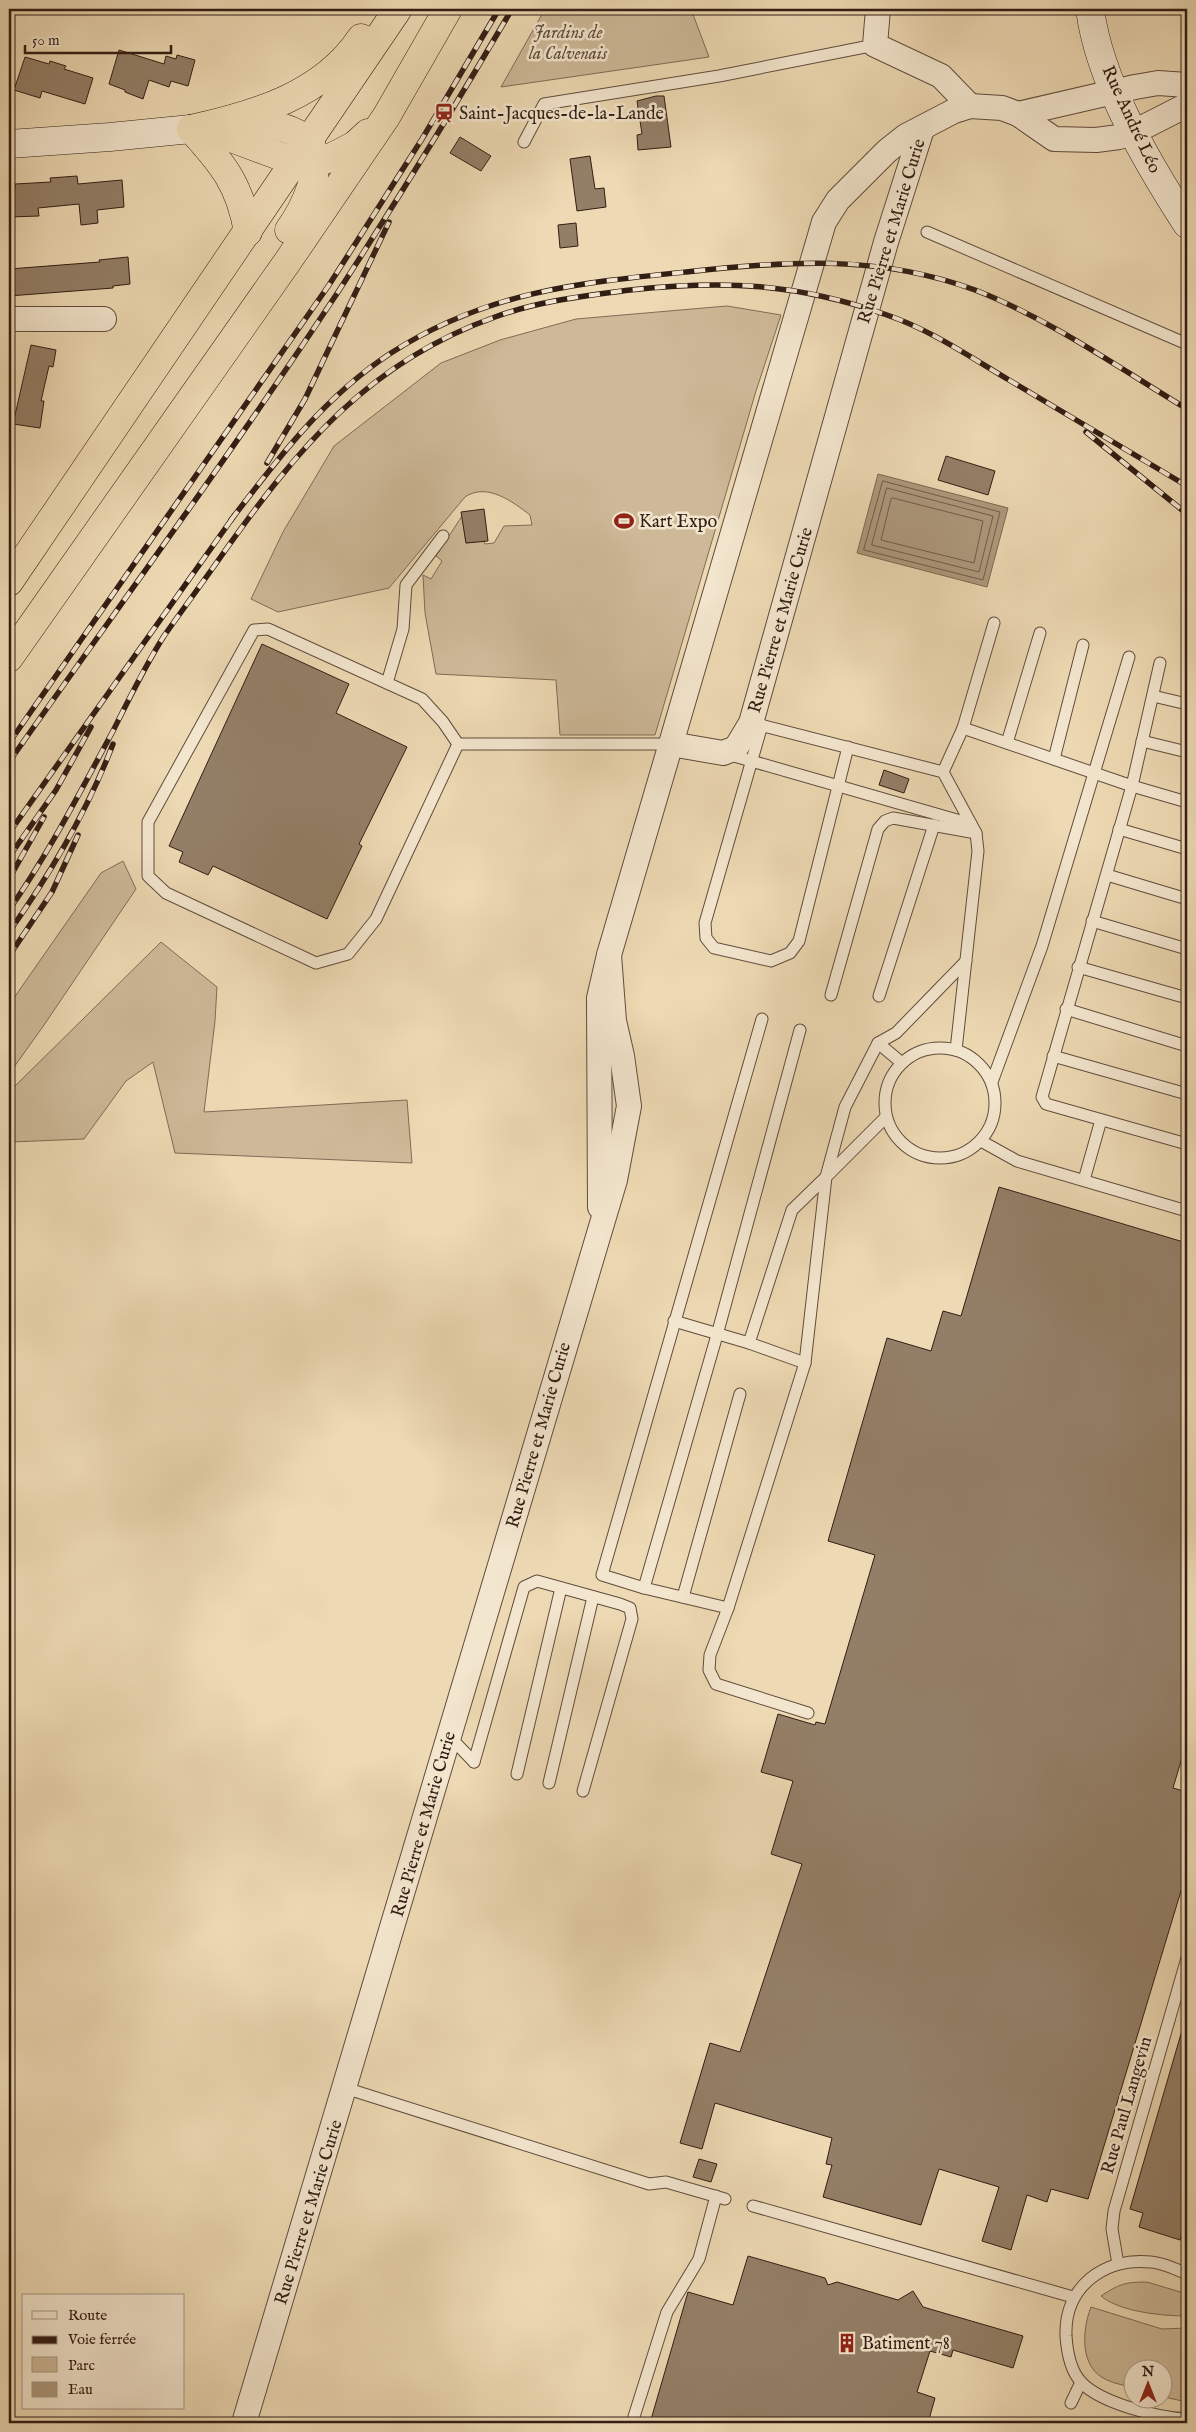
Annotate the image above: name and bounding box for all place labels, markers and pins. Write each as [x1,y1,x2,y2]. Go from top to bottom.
station icon: Saint-Jacques-de-la-Lande [433,102,455,124]
place label: Saint-Jacques-de-la-Lande [459,103,664,126]
sports icon: Kart Expo [613,510,635,532]
place label: Kart Expo [639,511,718,534]
building icon: Batiment 78 [836,2332,858,2354]
place label: Batiment 78 [862,2333,950,2356]

